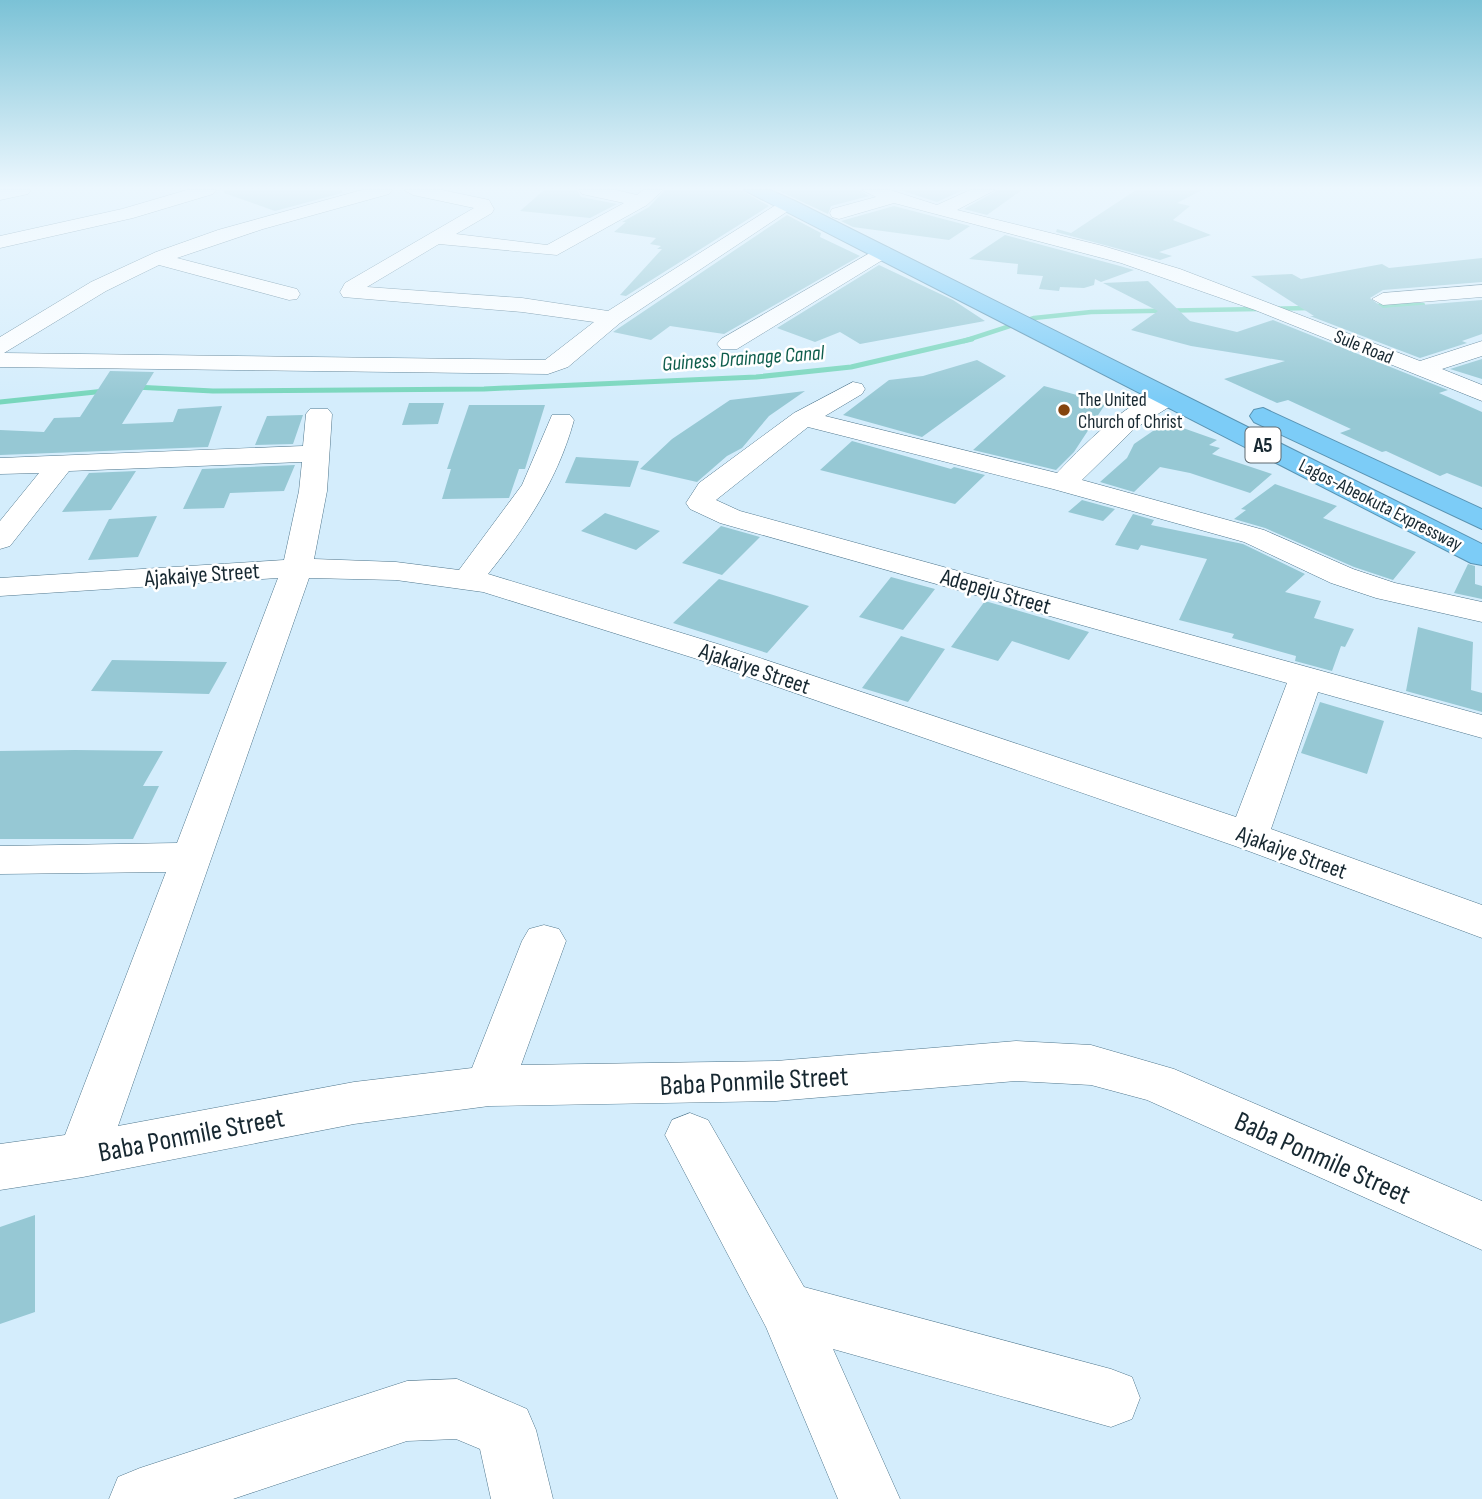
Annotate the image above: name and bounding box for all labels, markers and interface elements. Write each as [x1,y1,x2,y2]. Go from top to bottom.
street label: Sule Road [1330,325,1396,370]
water label: Guiness Drainage Canal [661,340,826,377]
place label: The United Church of Christ [1078,389,1183,434]
marker: The United Church of Christ [1056,402,1072,418]
road number: A5 [1246,428,1280,462]
street label: Lagos-Abeokuta Expressway [1295,454,1466,557]
street label: Ajakaiye Street [143,557,261,593]
street label: Adepeju Street [937,563,1054,621]
street label: Ajakaiye Street [695,637,814,701]
street label: Ajakaiye Street [1232,820,1351,886]
street label: Baba Ponmile Street [659,1060,849,1103]
street label: Baba Ponmile Street [95,1101,287,1170]
street label: Baba Ponmile Street [1229,1105,1415,1212]

